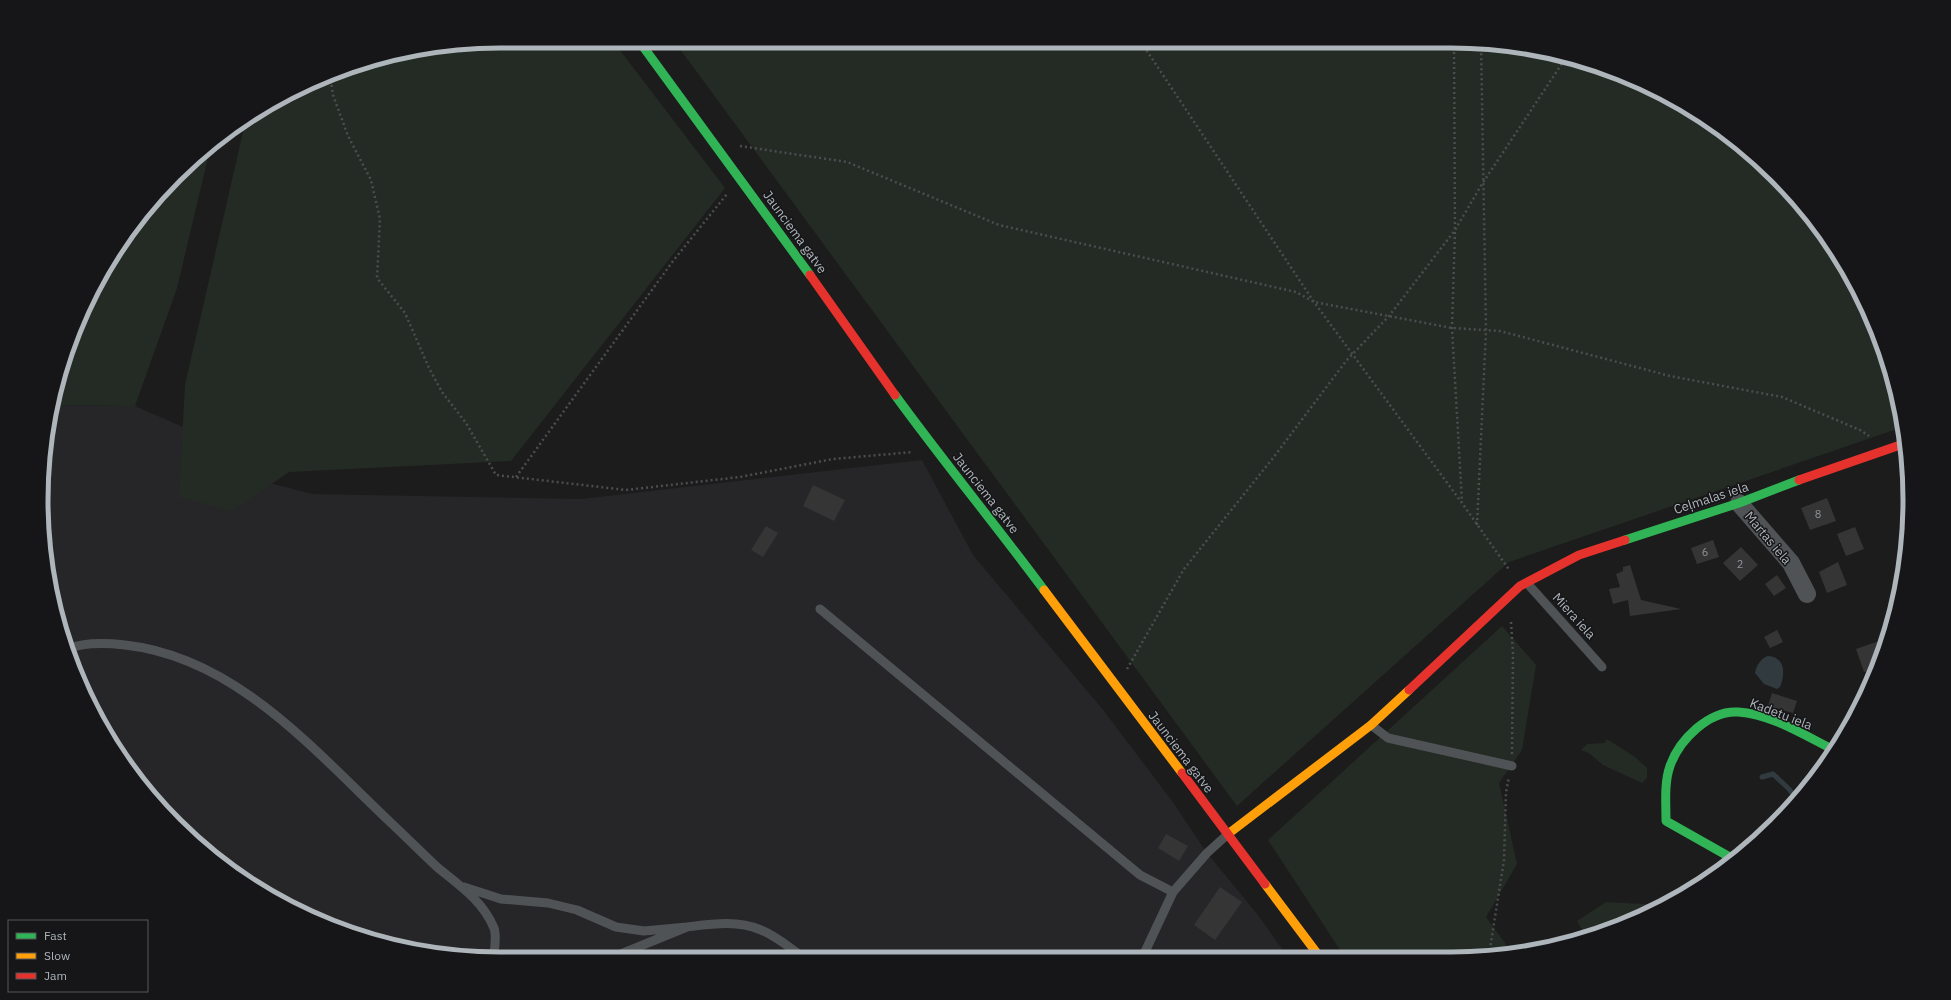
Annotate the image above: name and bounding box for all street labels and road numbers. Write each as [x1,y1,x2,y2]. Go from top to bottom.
street label: Jaunciema gatve [759,187,831,277]
street label: Jaunciema gatve [949,449,1023,537]
street label: Ceļmalas iela [1671,478,1751,518]
street label: Martas iela [1741,508,1795,568]
street label: Miera iela [1549,589,1599,643]
street label: Kadetu iela [1747,694,1815,734]
street label: Jaunciema gatve [1145,708,1217,796]

